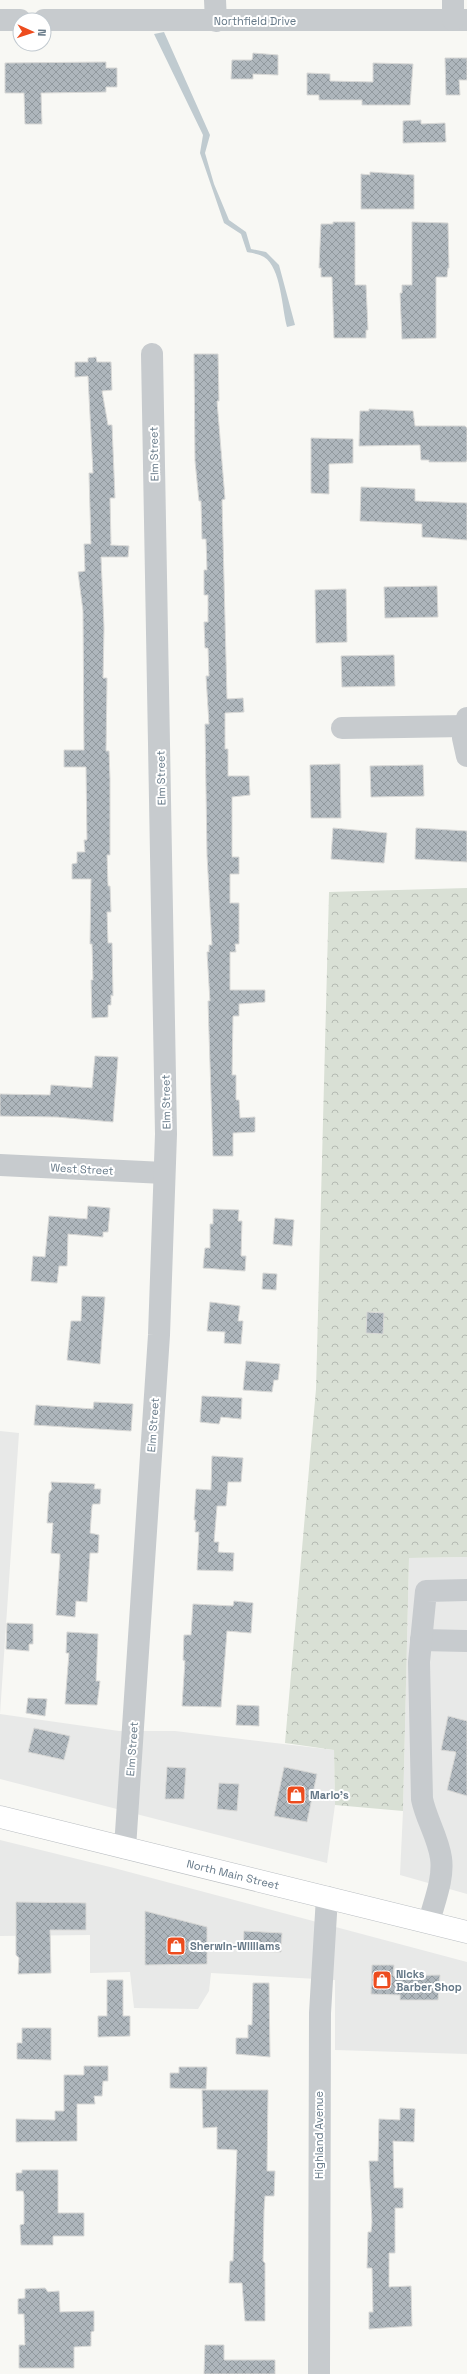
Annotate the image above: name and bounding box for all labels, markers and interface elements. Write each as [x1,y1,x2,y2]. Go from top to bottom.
north arrow [12,12,52,52]
street label: Northfield Drive [214,14,296,28]
text: N [35,28,49,37]
street label: Elm Street [147,426,161,482]
street label: Elm Street [154,750,168,806]
street label: Elm Street [159,1074,173,1130]
street label: West Street [50,1160,114,1178]
street label: Elm Street [144,1397,162,1453]
street label: Elm Street [123,1721,141,1777]
shop icon: Mario's [285,1784,307,1806]
place label: Mario's [310,1788,349,1802]
street label: North Main Street [185,1856,281,1893]
shop icon: Sherwin-Williams [165,1935,187,1957]
place label: Sherwin-Williams [190,1939,280,1953]
place label: Nicks Barber Shop [396,1967,462,1994]
shop icon: Nicks Barber Shop [371,1969,393,1991]
street label: Highland Avenue [312,2091,326,2179]

